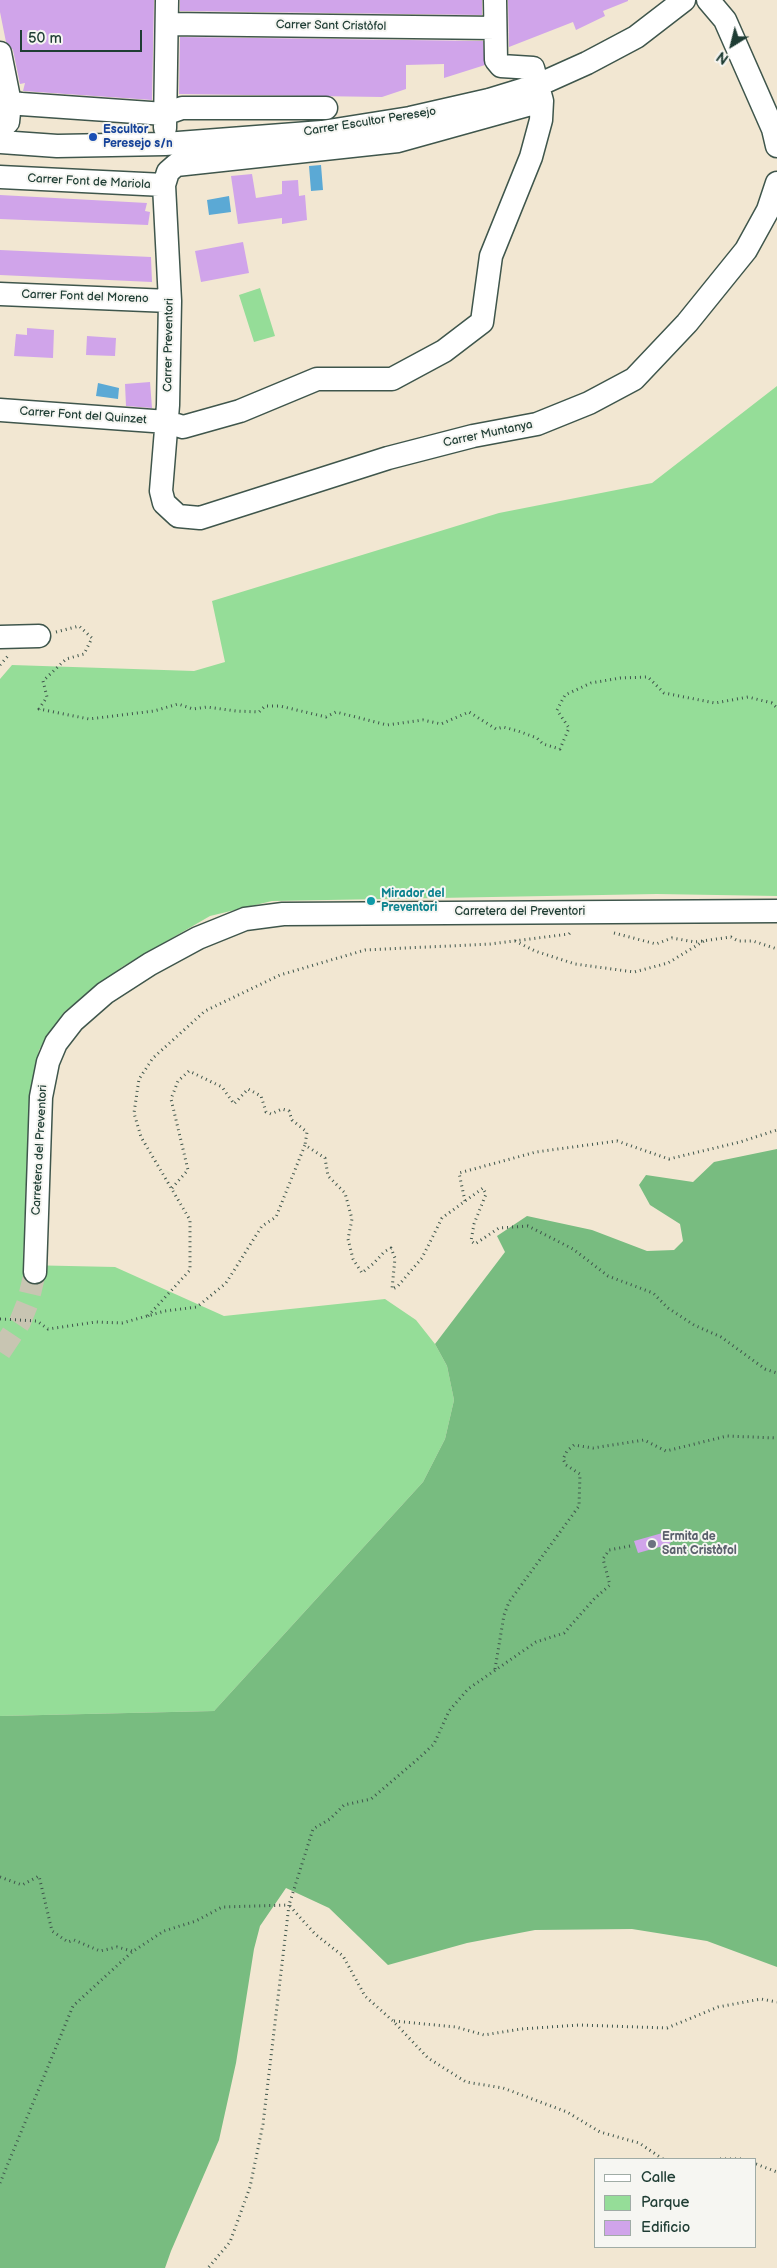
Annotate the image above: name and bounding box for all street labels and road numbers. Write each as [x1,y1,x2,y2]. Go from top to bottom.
street label: Carrer Sant Cristòfol [276,18,386,34]
street label: Carrer Escultor Peresejo [303,104,437,140]
street label: Carrer Font de Mariola [27,172,151,192]
street label: Carrer Font del Moreno [21,288,149,306]
street label: Carrer Preventori [161,298,177,392]
street label: Carrer Font del Quinzet [19,404,147,428]
street label: Carrer Muntanya [442,417,534,451]
street label: Carretera del Preventori [455,905,585,919]
street label: Carretera del Preventori [29,1084,51,1216]

